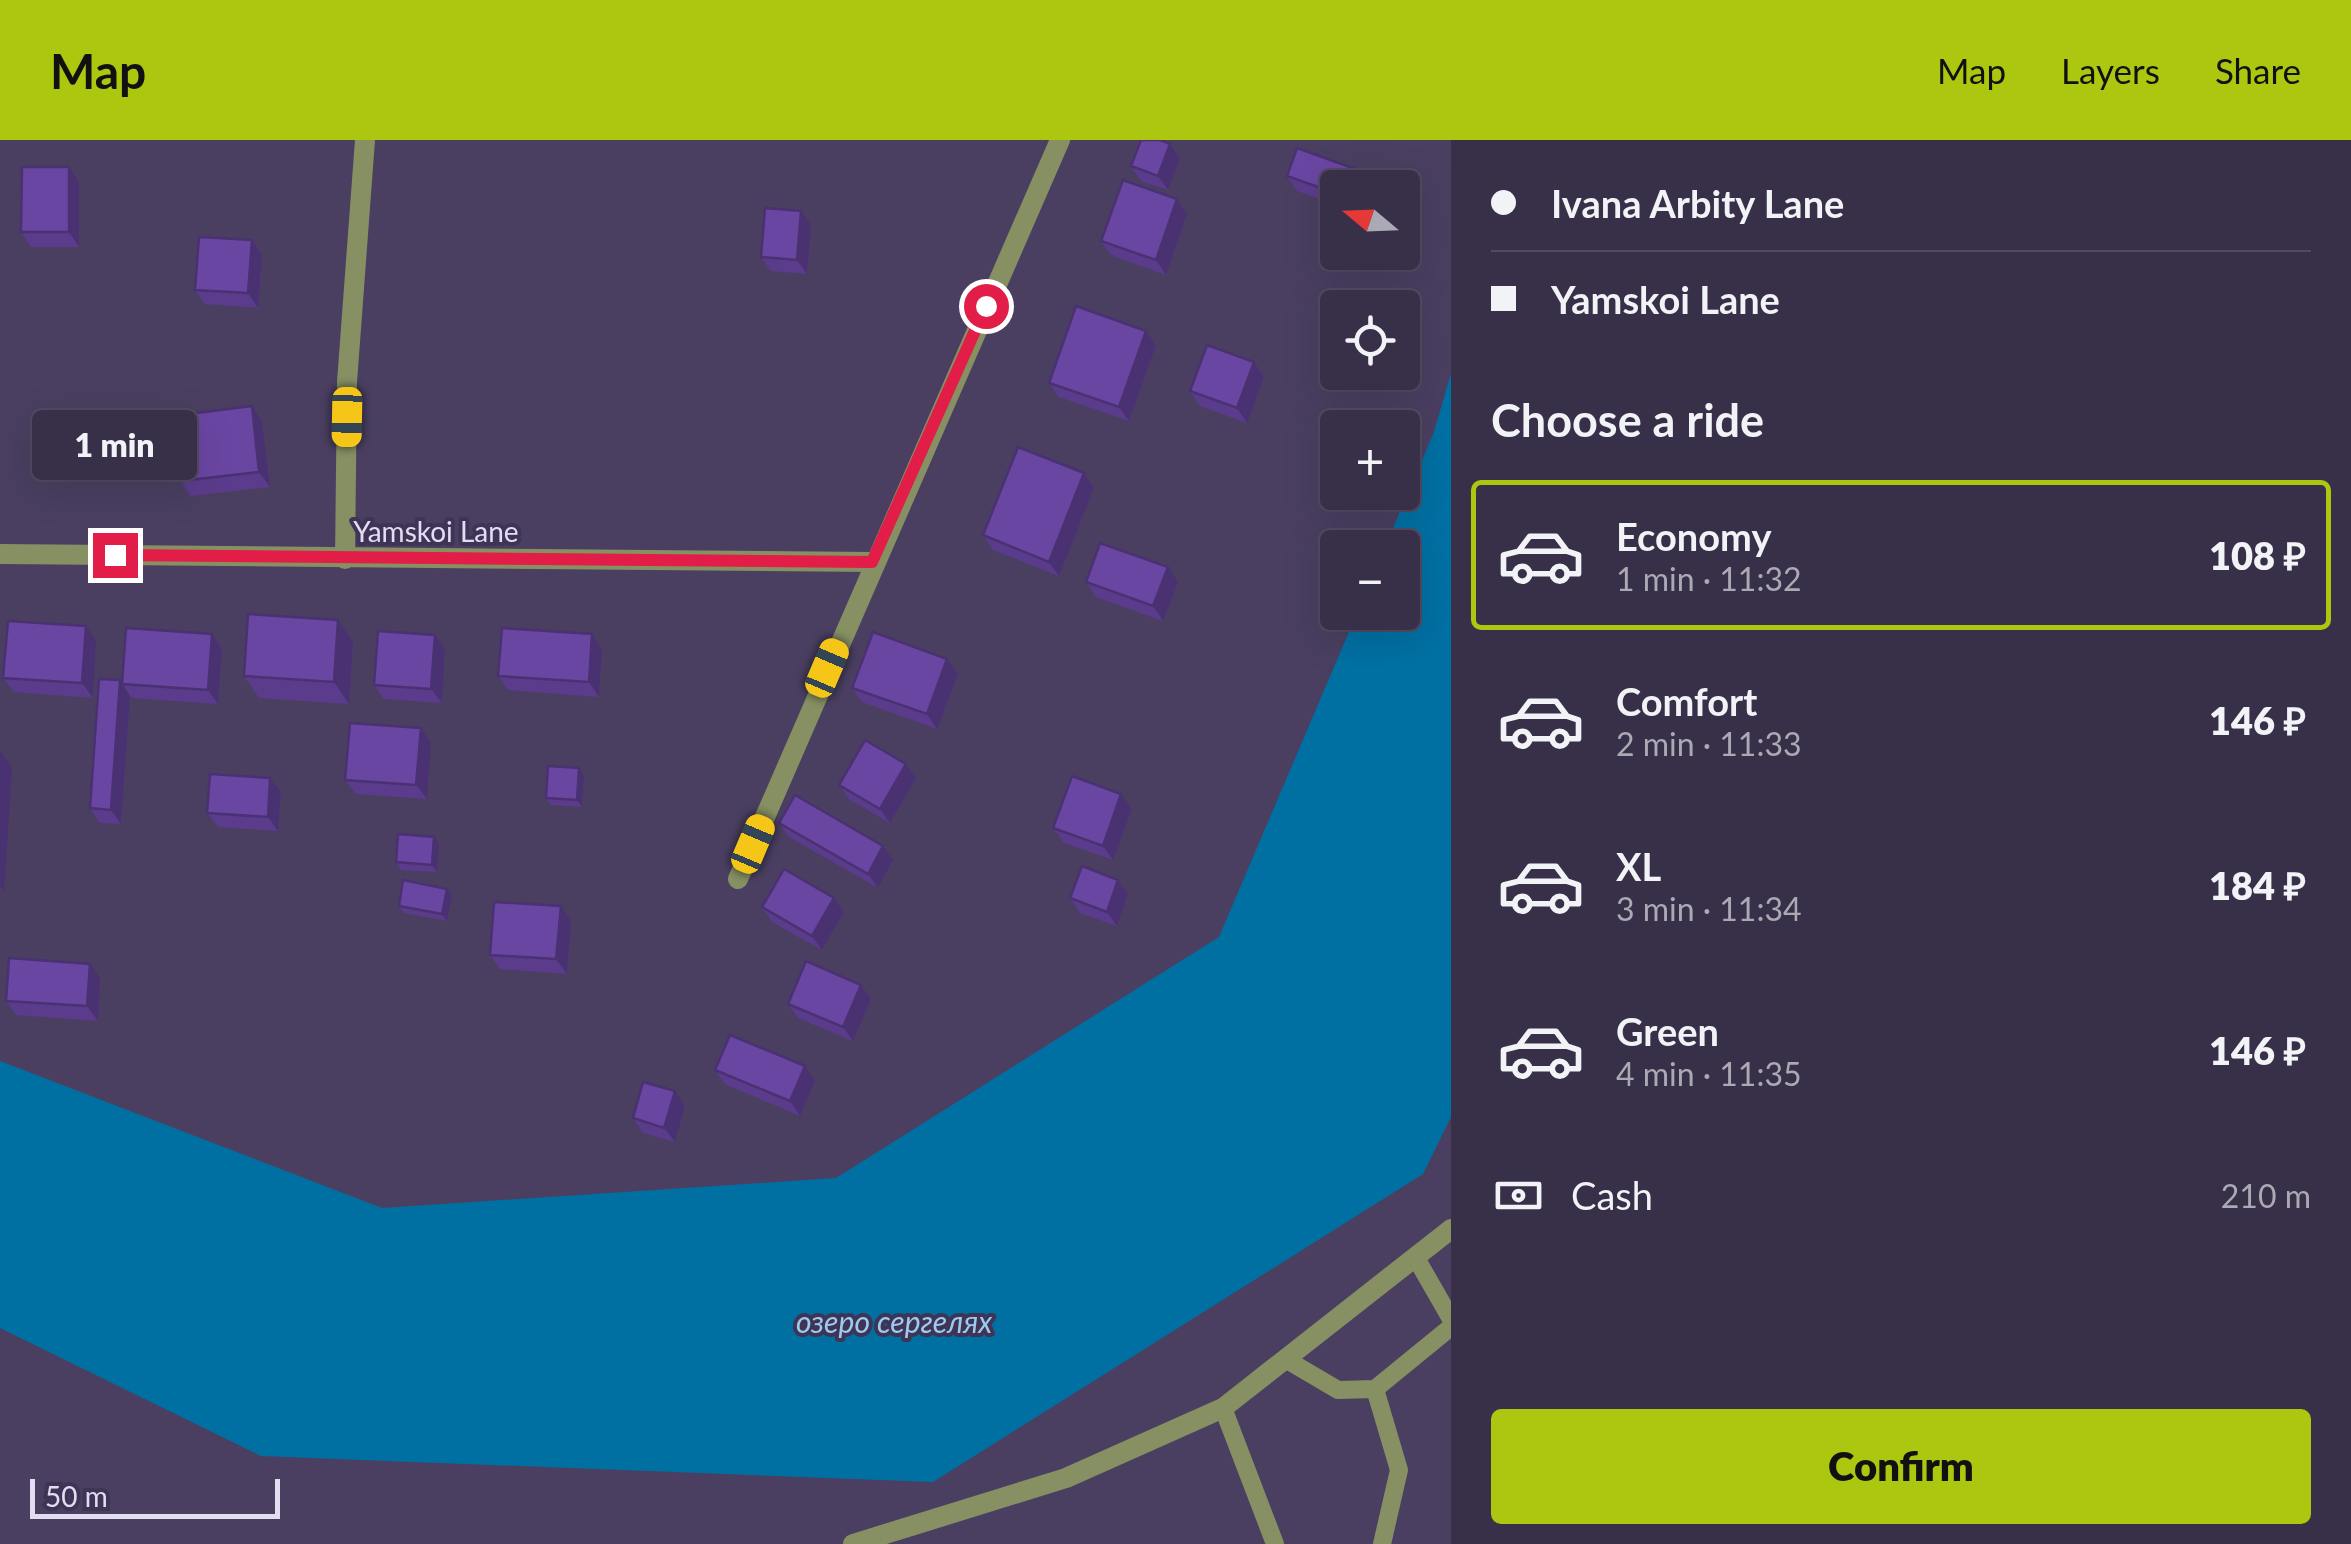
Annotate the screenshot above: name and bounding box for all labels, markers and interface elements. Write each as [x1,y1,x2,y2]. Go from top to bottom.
text: Map [50,42,146,99]
text: Map [1937,49,2006,91]
text: Layers [2061,49,2160,91]
text: Share [2215,49,2301,91]
north arrow [1320,170,1420,270]
map controls [1320,170,1420,630]
text: Ivana Arbity Lane [1551,180,1844,226]
text: Yamskoi Lane [1551,276,1780,322]
route start [964,284,1009,329]
button: locate [1320,290,1420,390]
car [331,387,363,447]
text: Choose a ride [1491,393,1764,447]
callout: 1 min [32,410,198,480]
button: + [1320,410,1420,510]
text: 1 min [75,425,154,464]
icon: car [1496,510,1586,600]
text: Economy [1616,513,1771,559]
street label: Yamskoi Lane [353,514,519,548]
button: − [1320,530,1420,630]
text: 108 ₽ [2209,532,2306,578]
route end [93,533,138,578]
text: 1 min · 11:32 [1616,559,1802,598]
car [801,635,853,701]
icon: car [1496,675,1586,765]
text: Comfort [1616,678,1757,724]
text: 146 ₽ [2209,697,2306,743]
text: 2 min · 11:33 [1616,724,1802,763]
car [727,811,779,877]
icon: car [1496,840,1586,930]
text: XL [1616,843,1661,889]
text: 184 ₽ [2209,862,2306,908]
text: 3 min · 11:34 [1616,889,1802,928]
icon: car [1496,1005,1586,1095]
text: Green [1616,1008,1719,1054]
text: 146 ₽ [2209,1027,2306,1073]
text: 4 min · 11:35 [1616,1054,1802,1093]
icon: cash [1491,1168,1546,1223]
text: Cash [1571,1172,1653,1218]
text: 210 m [2221,1176,2311,1215]
water label: озеро сергелях [796,1303,992,1339]
button: Confirm [1491,1409,2311,1524]
scale bar [30,1474,280,1518]
text: 50 m [45,1479,108,1513]

